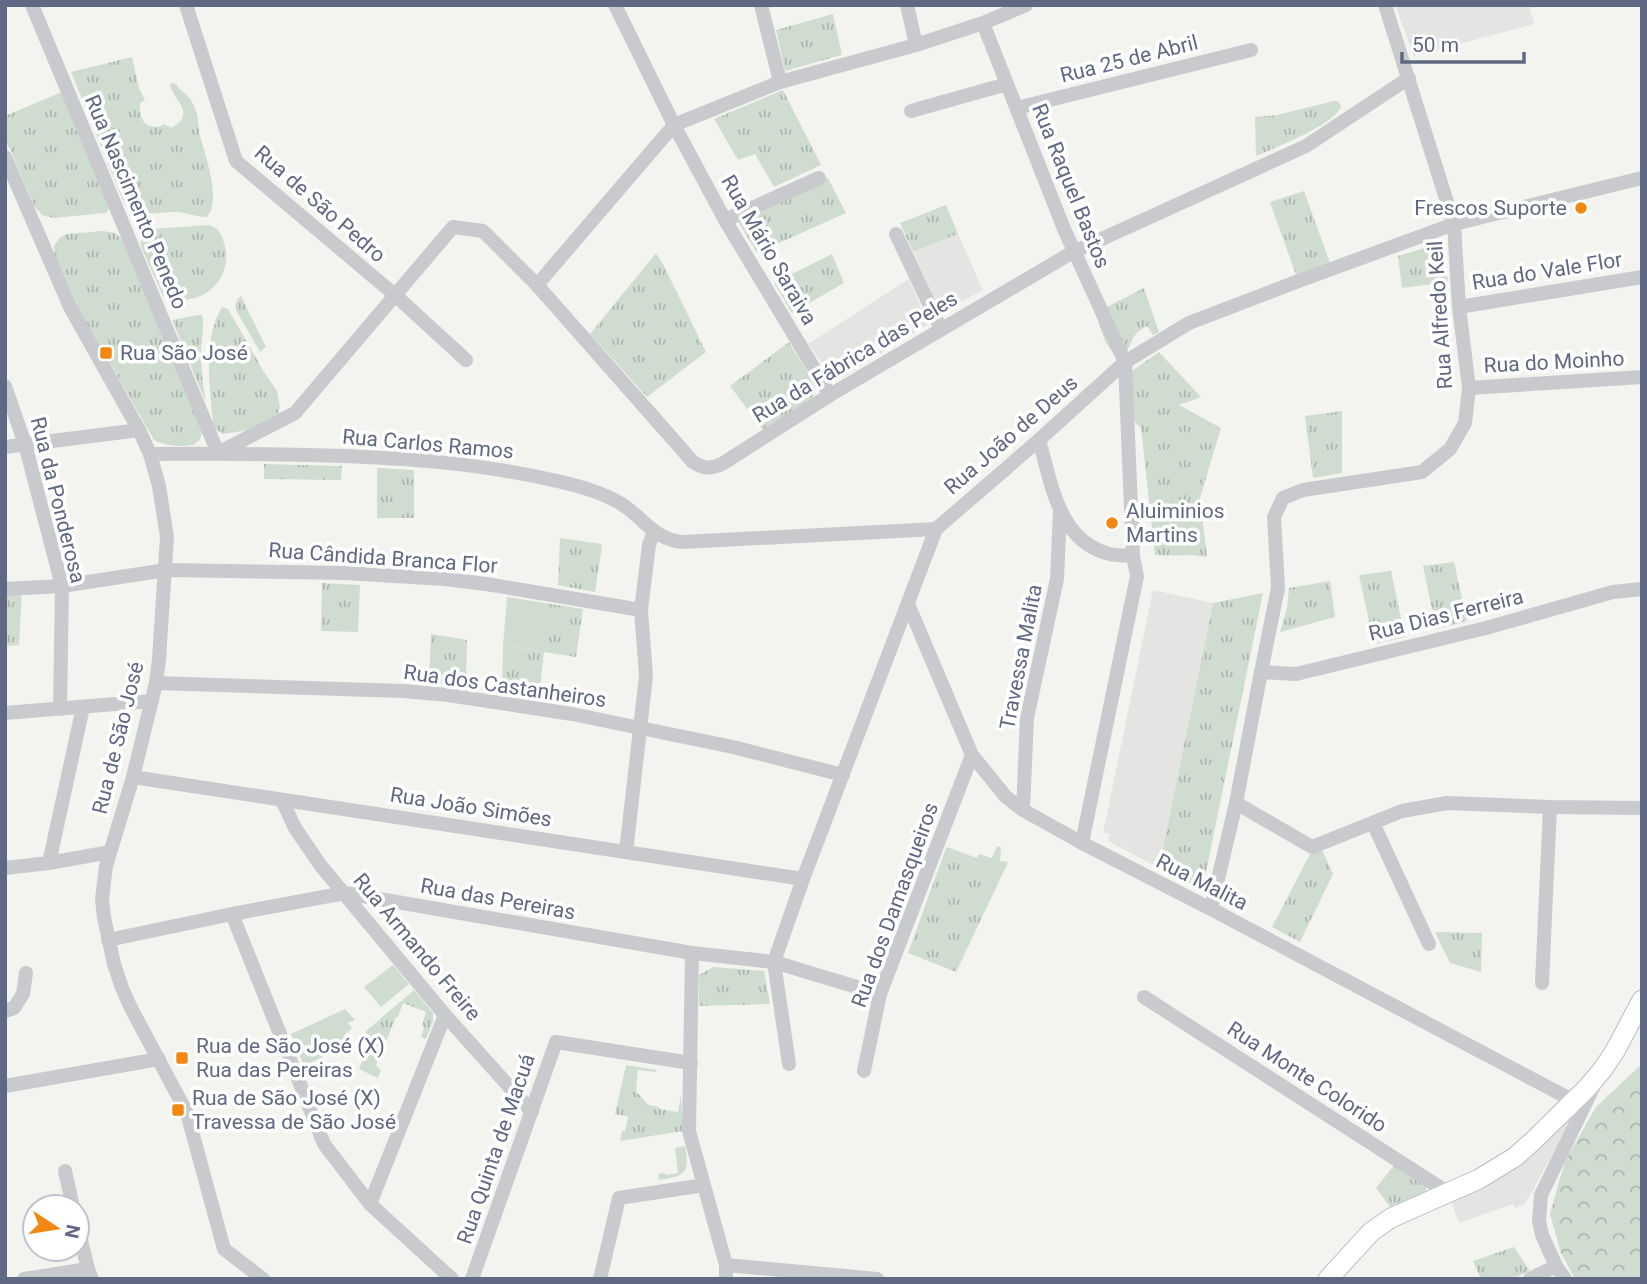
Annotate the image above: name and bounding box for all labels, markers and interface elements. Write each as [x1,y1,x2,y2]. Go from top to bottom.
scale bar [1402,21,1524,65]
street label: Rua 25 de Abril [1058,30,1200,88]
text: 50 m [1412,33,1459,57]
street label: Rua Nascimento Penedo [80,91,192,313]
street label: Rua Raquel Bastos [1027,100,1115,272]
street label: Rua de São Pedro [250,141,390,267]
street label: Rua Mário Saraiva [716,171,822,329]
place label: Frescos Suporte [1414,196,1567,220]
marker: Frescos Suporte [1573,200,1589,216]
street label: Rua Alfredo Keil [1423,240,1457,390]
street label: Rua do Vale Flor [1470,247,1624,295]
street label: Rua da Fábrica das Peles [748,286,962,428]
place label: Rua São José [120,341,248,365]
marker: Rua São José [98,345,114,361]
street label: Rua do Moinho [1483,346,1625,378]
street label: Rua João de Deus [939,371,1083,499]
street label: Rua da Ponderosa [26,414,90,586]
street label: Rua Carlos Ramos [341,425,515,463]
place label: Aluiminios Martins [1126,499,1225,547]
marker: Aluiminios Martins [1104,515,1120,531]
street label: Rua Cândida Branca Flor [268,538,498,578]
street label: Travessa Malita [995,582,1047,732]
street label: Rua Dias Ferreira [1366,584,1526,646]
street label: Rua de São José [87,659,149,817]
street label: Rua dos Castanheiros [402,660,608,712]
street label: Rua João Simões [388,782,554,832]
street label: Rua dos Damasqueiros [847,799,943,1011]
street label: Rua Malita [1152,849,1252,915]
street label: Rua Armando Freire [348,868,486,1026]
street label: Rua das Pereiras [419,874,577,924]
street label: Rua Monte Colorido [1223,1017,1391,1137]
place label: Rua de São José (X) Rua das Pereiras [196,1034,385,1082]
marker: Rua de São José (X) Rua das Pereiras [174,1050,190,1066]
street label: Rua Quinta de Macuá [452,1051,540,1247]
place label: Rua de São José (X) Travessa de São José [192,1086,396,1134]
marker: Rua de São José (X) Travessa de São José [170,1102,186,1118]
north arrow [21,1193,91,1263]
text: N [59,1222,85,1240]

